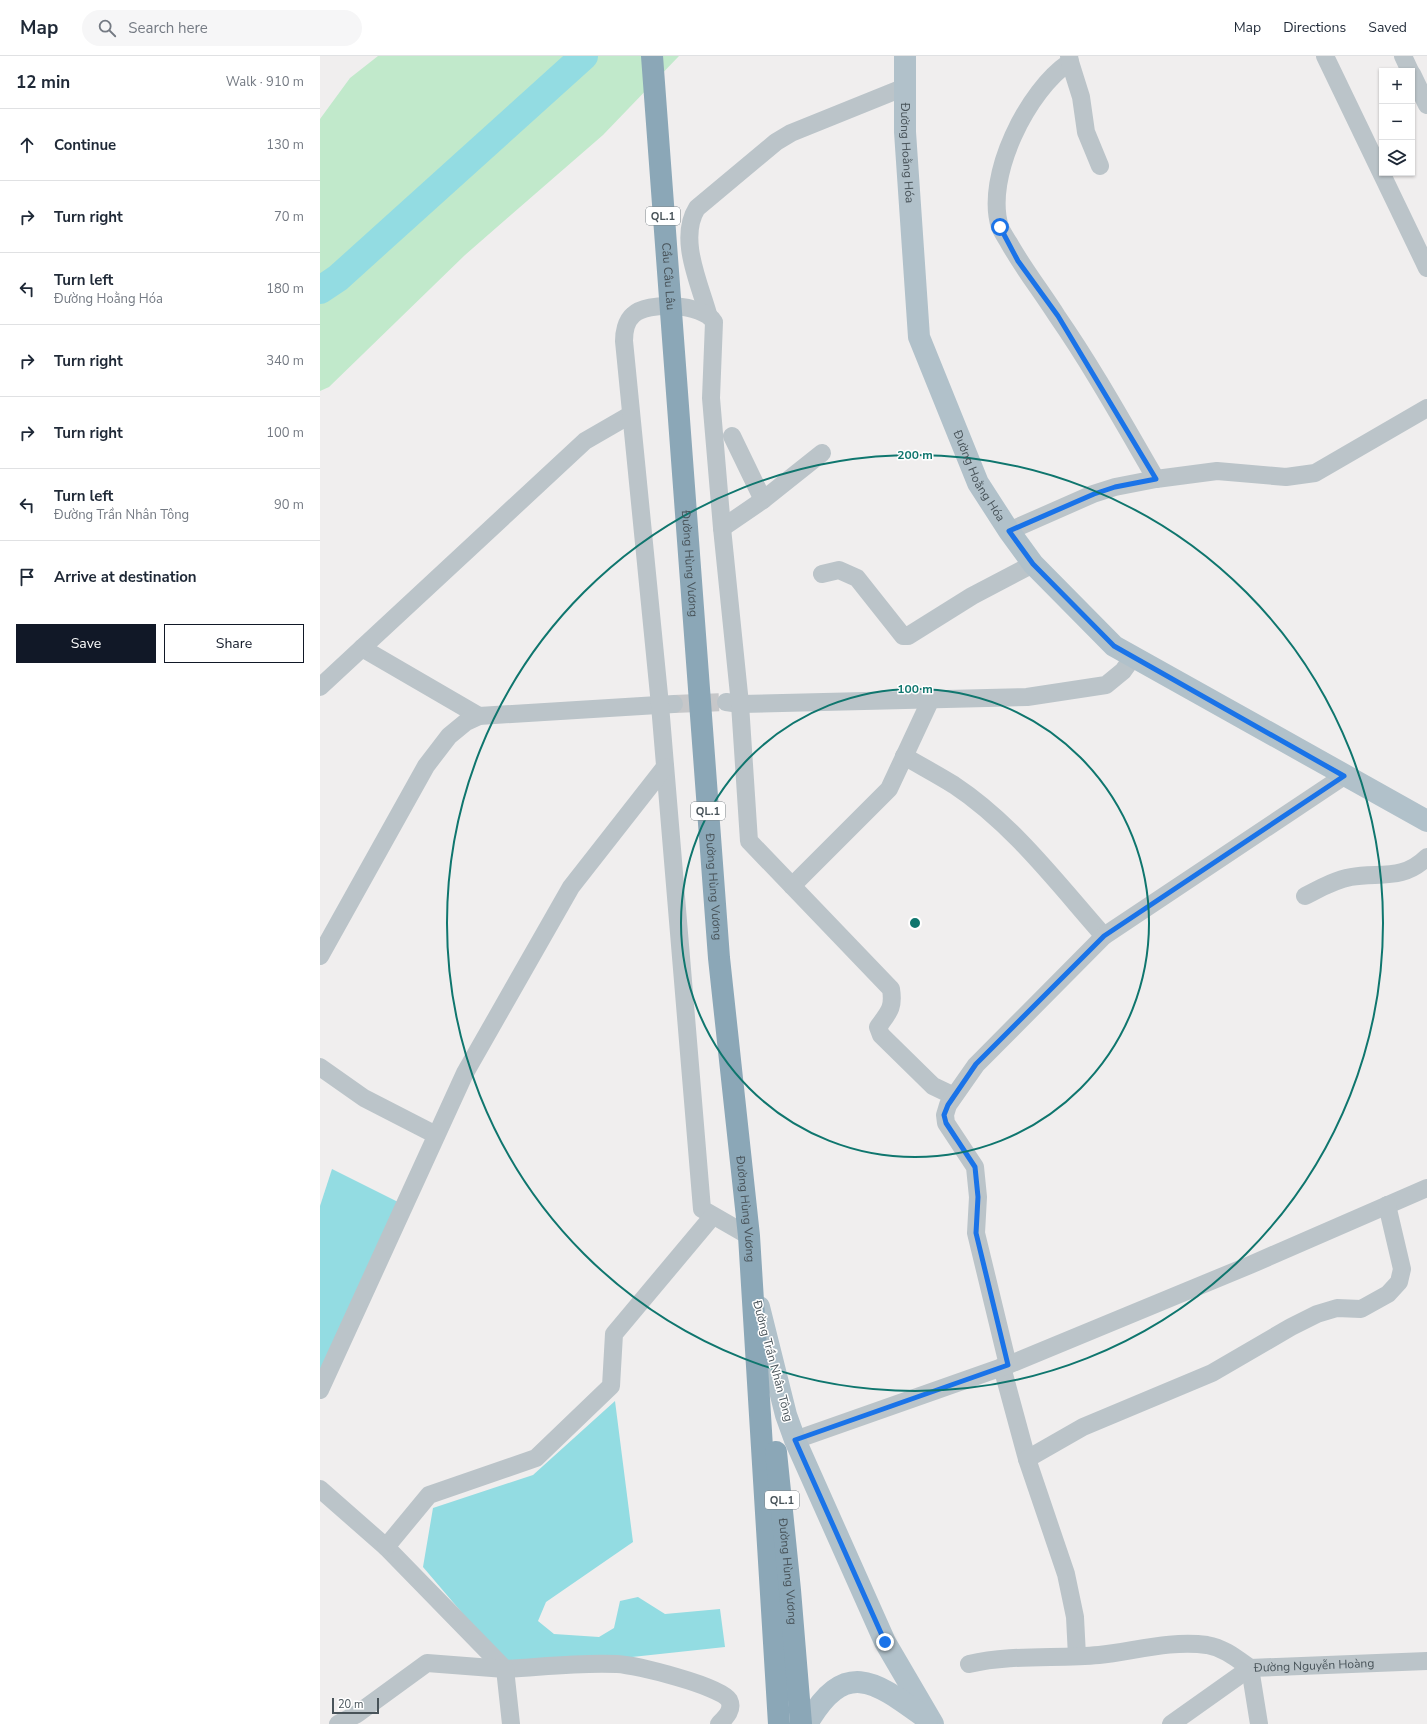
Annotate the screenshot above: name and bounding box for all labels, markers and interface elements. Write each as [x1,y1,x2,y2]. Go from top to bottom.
search box [82,10,362,46]
text: Map [20,15,58,41]
icon: search [96,17,118,39]
text: Search here [128,18,208,38]
text: Map [1234,18,1261,37]
text: Directions [1283,18,1346,37]
text: Saved [1368,18,1407,37]
map controls [1379,68,1415,176]
button: + [1379,68,1415,104]
text: 12 min [16,71,70,94]
text: Walk · 910 m [226,73,304,91]
street label: Đường Hoằng Hóa [897,102,918,204]
button: − [1379,104,1415,140]
icon: ahead [16,134,38,156]
text: Continue [54,135,116,155]
text: 130 m [266,136,304,154]
button: layers [1379,140,1415,176]
icon: right [16,206,38,228]
text: Turn right [54,207,123,227]
road number: QL.1 [646,207,680,225]
text: 70 m [274,208,304,226]
route start [991,218,1009,236]
street label: Cầu Câu Lâu [658,242,679,311]
text: Turn left [54,270,113,290]
icon: left [16,278,38,300]
text: 180 m [266,280,304,298]
text: Đường Hoằng Hóa [54,290,163,308]
icon: right [16,350,38,372]
text: Turn right [54,351,123,371]
text: 340 m [266,352,304,370]
icon: right [16,422,38,444]
text: Turn right [54,423,123,443]
text: 100 m [266,424,304,442]
street label: Đường Hoằng Hóa [949,427,1009,525]
text: 200 m [897,447,933,463]
text: Turn left [54,486,113,506]
icon: left [16,494,38,516]
text: 90 m [274,496,304,514]
text: Đường Trần Nhân Tông [54,506,189,524]
street label: Đường Hùng Vương [678,509,702,618]
icon: arrive [16,566,38,588]
text: Arrive at destination [54,567,197,587]
button: Save [16,624,156,663]
button: Share [164,624,304,663]
text: 100 m [897,681,933,697]
road number: QL.1 [691,802,725,820]
street label: Đường Hùng Vương [702,832,726,941]
centre of rings [908,916,922,930]
street label: Đường Hùng Vương [732,1154,759,1263]
street label: Đường Trần Nhân Tông [749,1298,797,1423]
road number: QL.1 [765,1491,799,1509]
street label: Đường Hùng Vương [775,1516,801,1625]
route end [876,1633,894,1651]
street label: Đường Nguyễn Hoàng [1253,1655,1375,1676]
scale bar [332,1696,379,1715]
text: 20 m [338,1697,363,1712]

